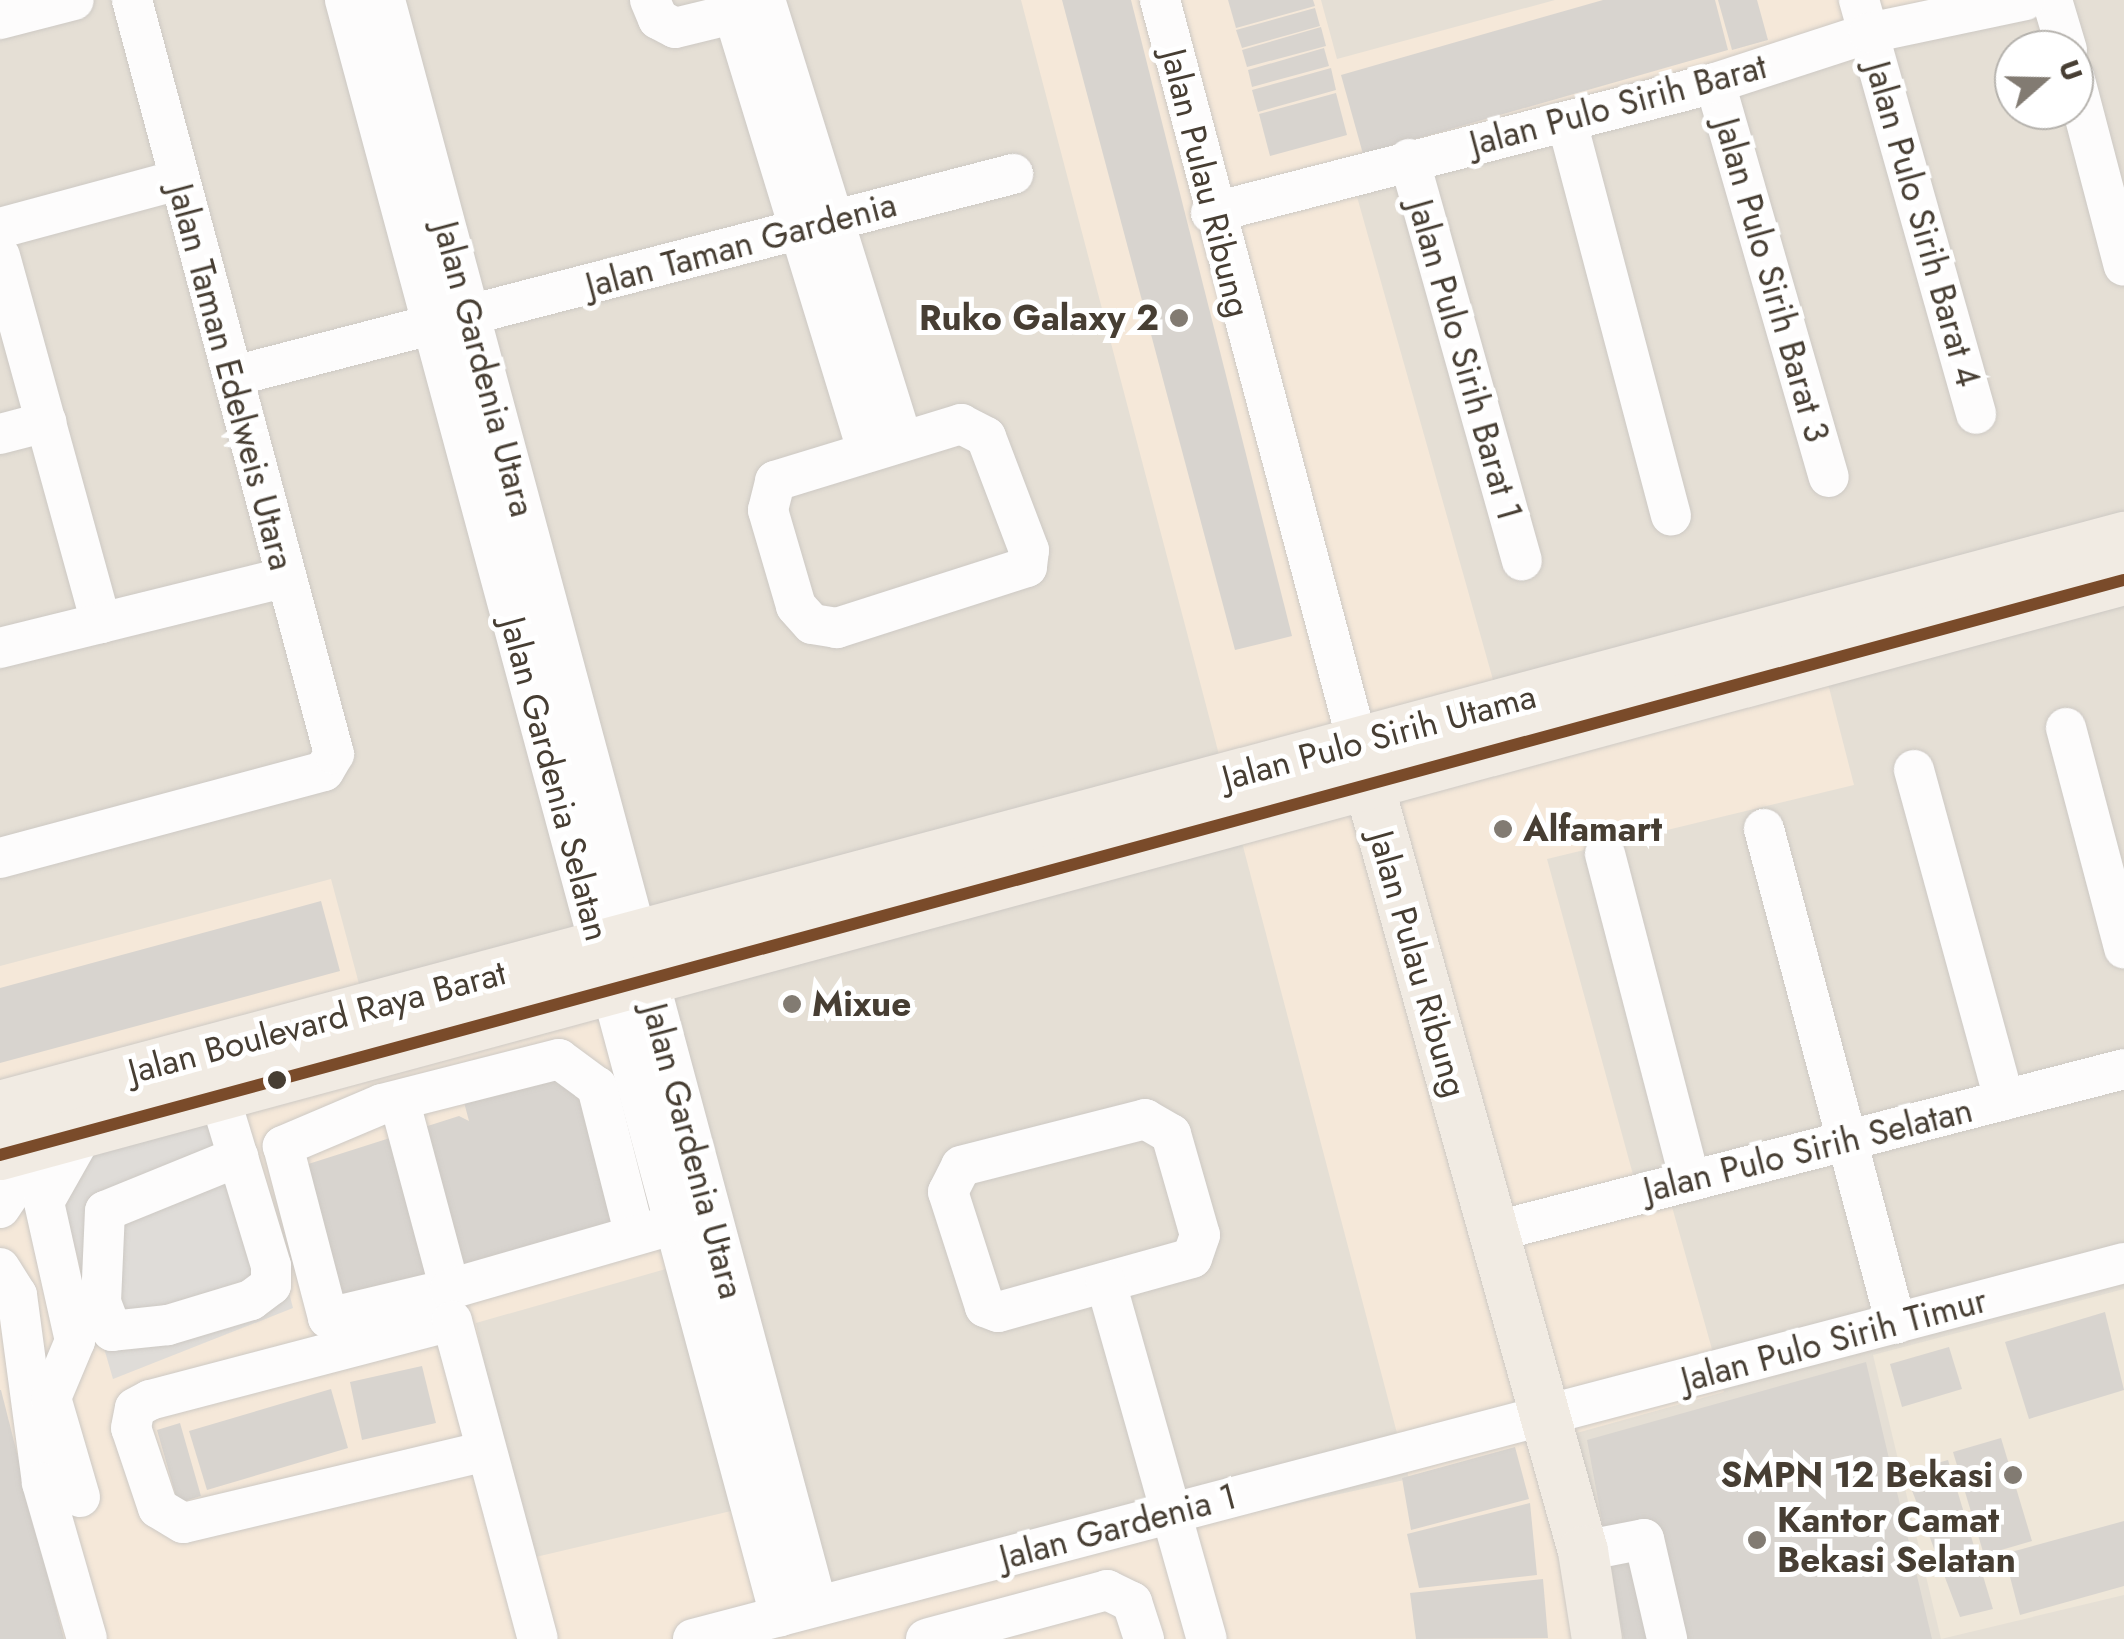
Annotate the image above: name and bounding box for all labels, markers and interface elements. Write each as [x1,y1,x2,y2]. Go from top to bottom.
north arrow [1994,30,2094,130]
street label: Jalan Pulau Ribung [1152,45,1260,321]
street label: Jalan Pulo Sirih Barat [1465,45,1771,165]
text: U [2048,54,2093,86]
street label: Jalan Pulo Sirih Barat 4 [1856,57,1990,391]
street label: Jalan Pulo Sirih Barat 3 [1706,113,1838,447]
street label: Jalan Taman Edelweis Utara [159,179,303,575]
street label: Jalan Taman Gardenia [581,183,901,307]
street label: Jalan Pulo Sirih Barat 1 [1399,195,1531,525]
street label: Jalan Gardenia Utara [424,217,544,521]
place label: Ruko Galaxy 2 [919,297,1159,339]
marker: Ruko Galaxy 2 [1168,307,1190,329]
street label: Jalan Gardenia Selatan [492,613,618,945]
street label: Jalan Pulo Sirih Utama [1218,675,1540,799]
place label: Alfamart [1523,808,1662,850]
marker: Alfamart [1492,818,1514,840]
street label: Jalan Pulau Ribung [1360,826,1476,1102]
street label: Jalan Boulevard Raya Barat [124,951,510,1093]
place label: Mixue [812,983,911,1025]
marker: Mixue [781,993,803,1015]
street label: Jalan Gardenia Utara [633,999,753,1303]
unlabelled marker [267,1070,287,1090]
street label: Jalan Pulo Sirih Selatan [1639,1089,1977,1211]
street label: Jalan Pulo Sirih Timur [1677,1279,1991,1401]
place label: SMPN 12 Bekasi [1721,1454,1993,1496]
marker: SMPN 12 Bekasi [2002,1464,2024,1486]
street label: Jalan Gardenia 1 [995,1475,1241,1579]
place label: Kantor Camat Bekasi Selatan [1777,1499,2016,1581]
marker: Kantor Camat Bekasi Selatan [1746,1529,1768,1551]

